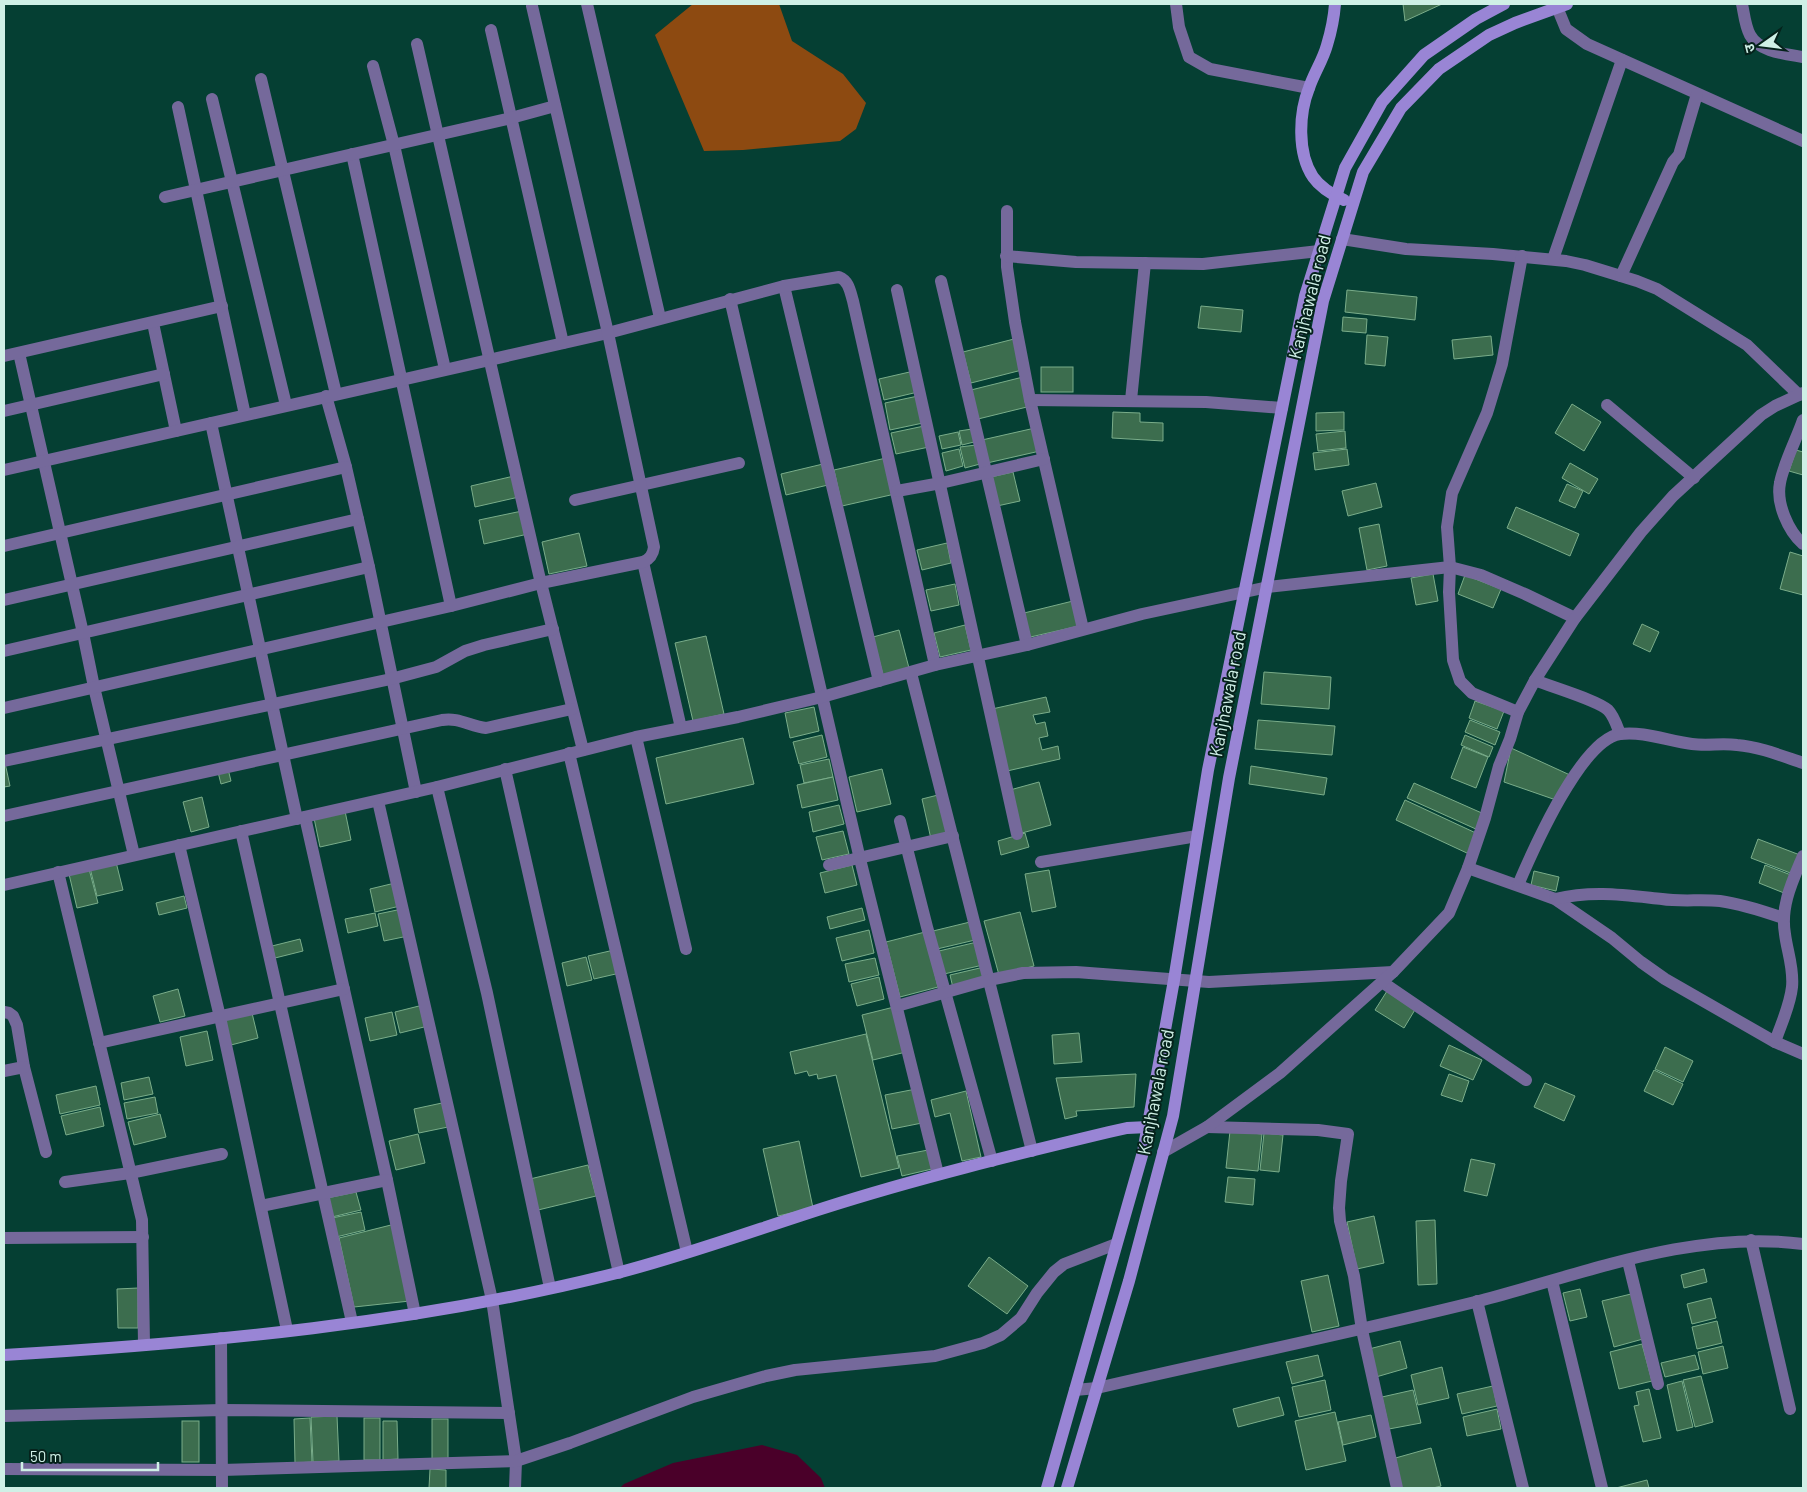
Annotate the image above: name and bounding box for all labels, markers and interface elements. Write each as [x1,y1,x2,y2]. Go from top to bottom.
north arrow [1737,20,1787,70]
text: उ [1739,41,1758,54]
street label: Kanjhawala road [1283,232,1335,361]
street label: Kanjhawala road [1204,629,1250,758]
street label: Kanjhawala road [1132,1027,1178,1156]
scale bar [22,1440,159,1472]
text: 50 m [30,1447,62,1465]

